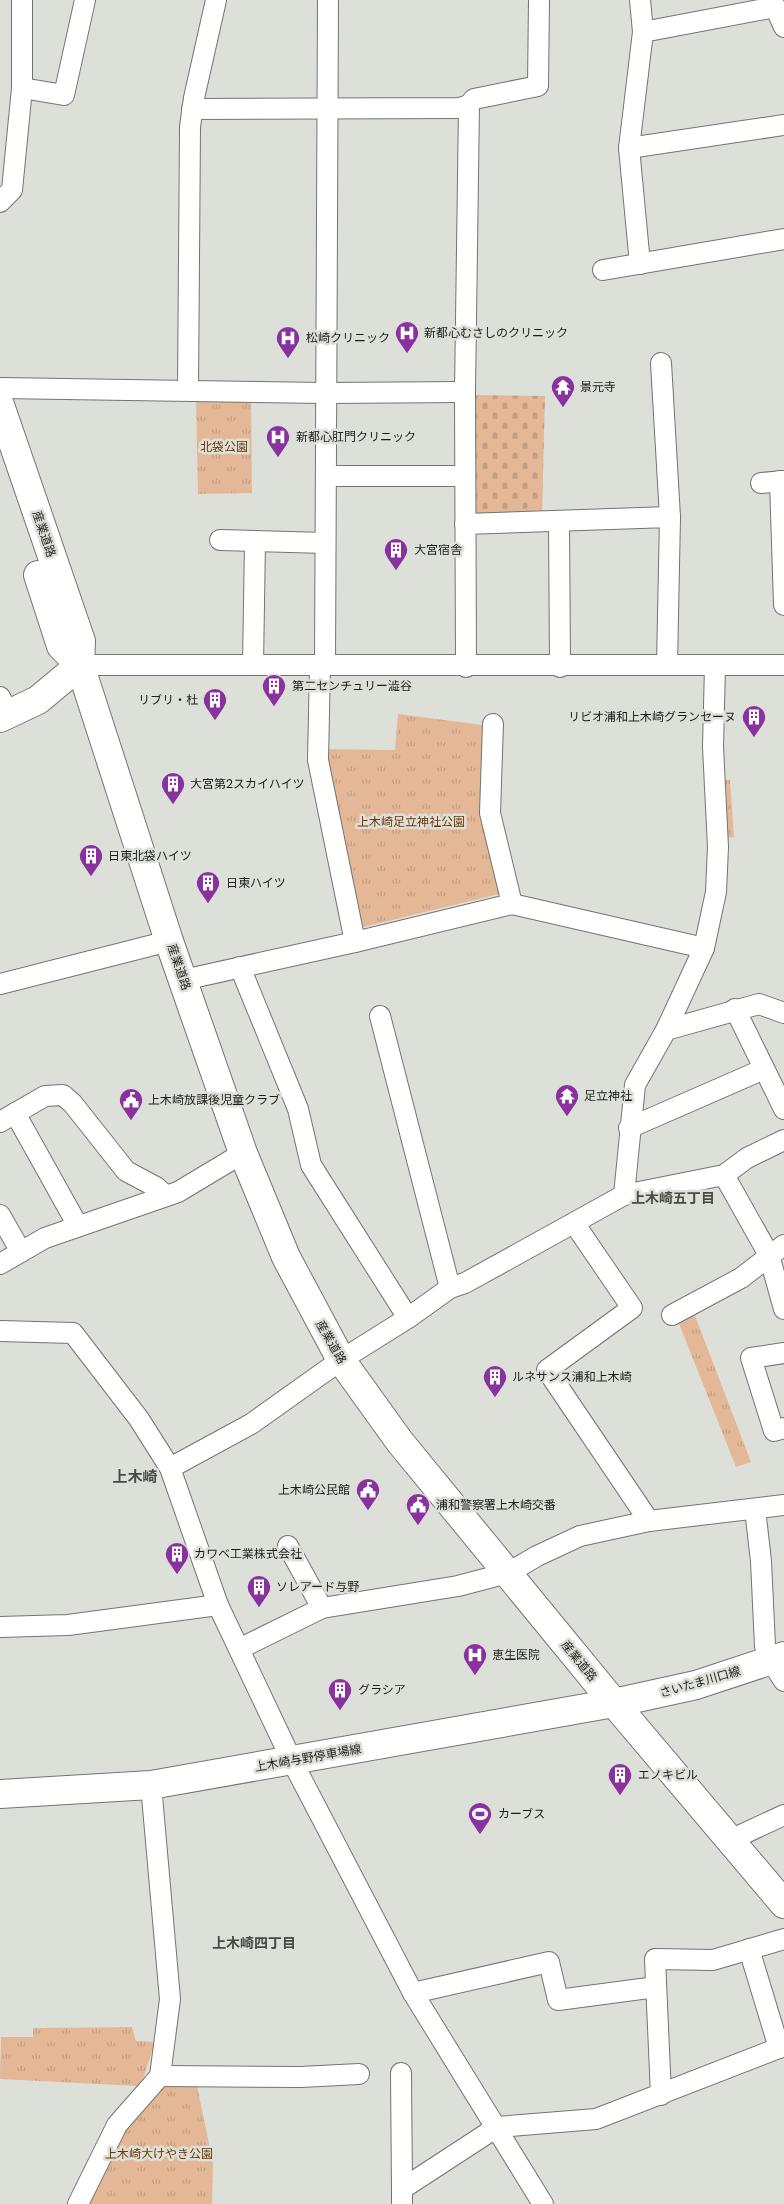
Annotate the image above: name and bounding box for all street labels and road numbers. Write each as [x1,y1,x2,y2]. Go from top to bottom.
street label: 産業道路 [29,508,60,559]
street label: 産業道路 [164,941,195,992]
street label: 産業道路 [312,1317,351,1367]
street label: 産業道路 [558,1637,601,1685]
street label: さいたま川口線 [657,1662,742,1701]
street label: 上木崎与野停車場線 [253,1740,363,1775]

